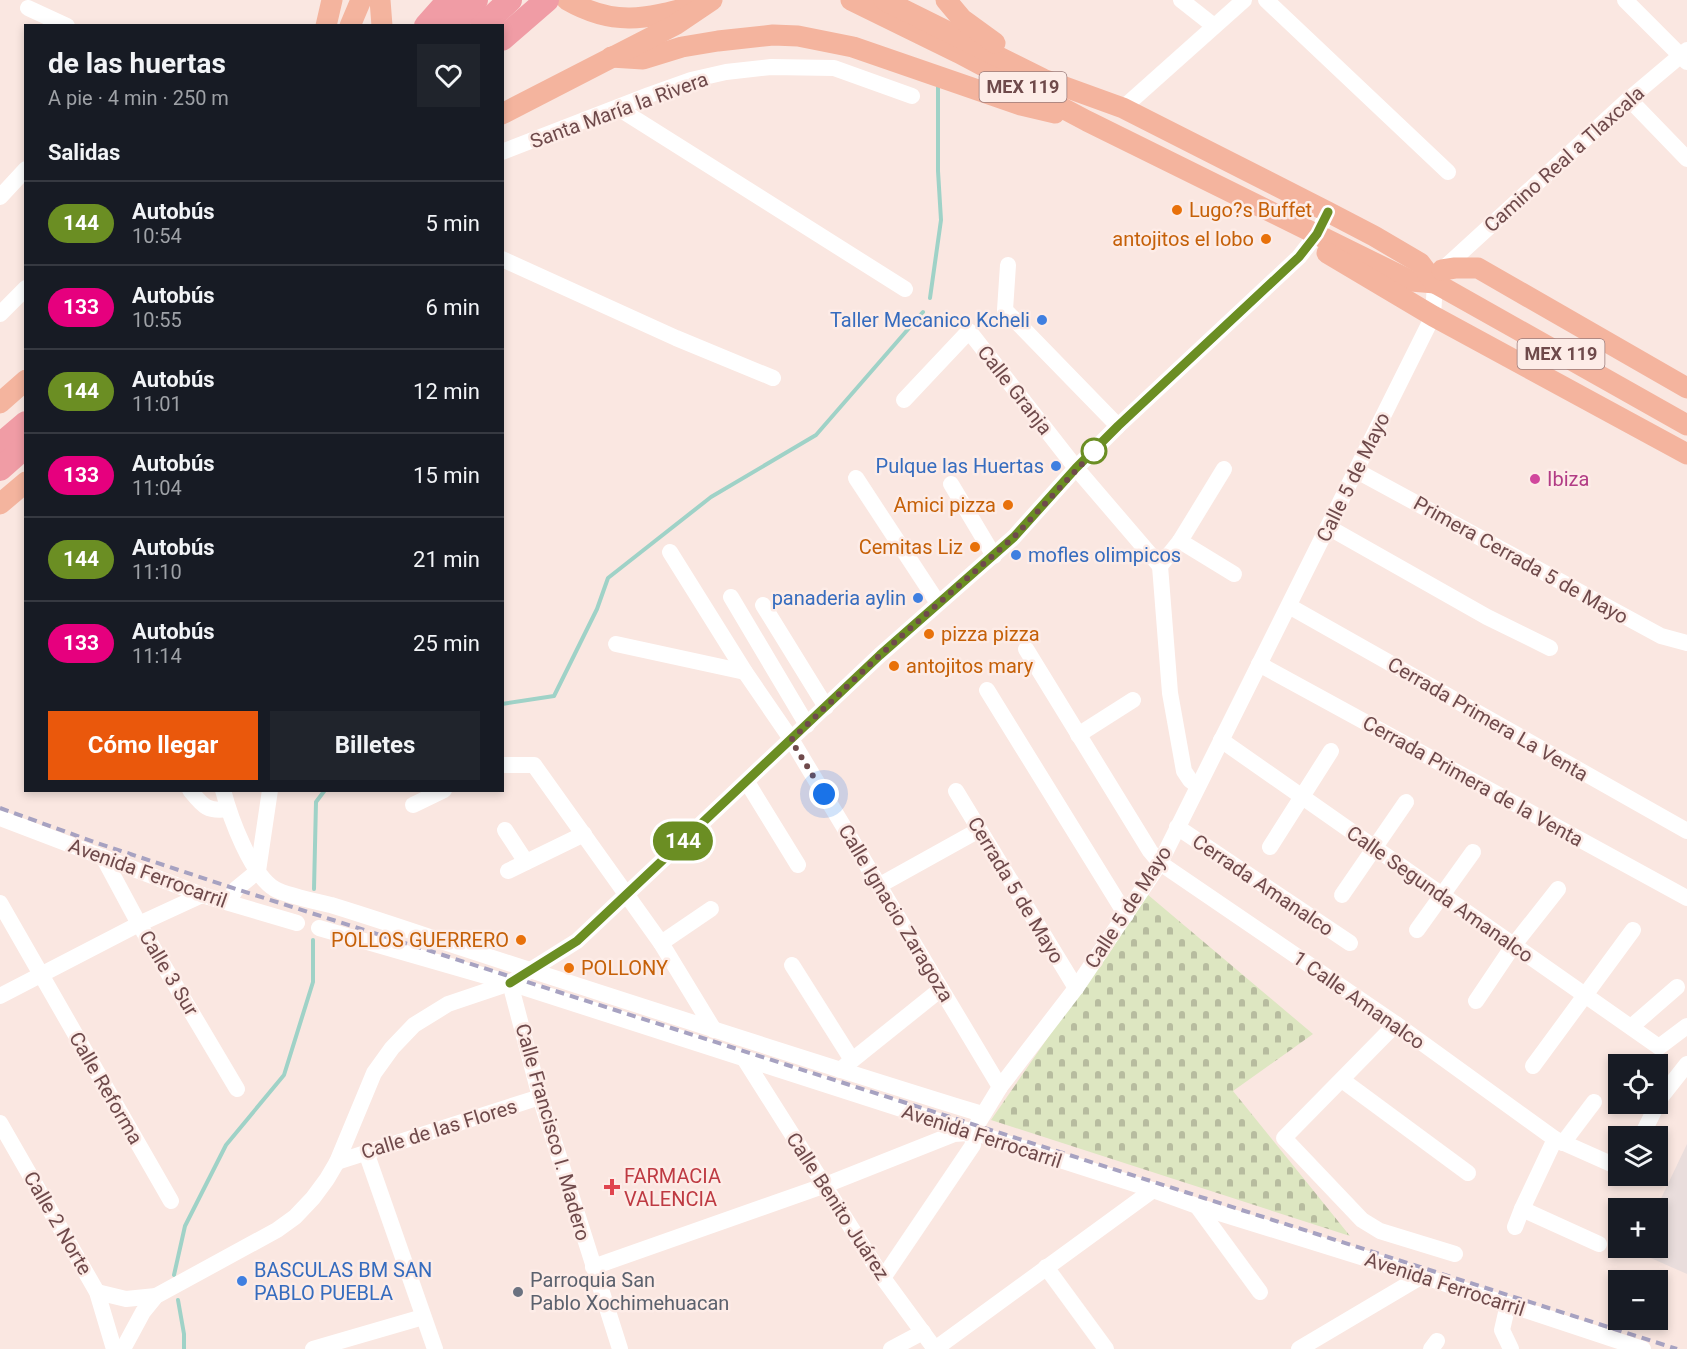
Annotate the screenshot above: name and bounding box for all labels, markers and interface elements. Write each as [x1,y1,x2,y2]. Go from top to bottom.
button: heart [417,44,480,107]
text: de las huertas [48,47,226,80]
street label: Santa María la Rivera [527,67,711,153]
road number: MEX 119 [980,72,1066,102]
street label: Camino Real a Tlaxcala [1479,81,1649,237]
text: A pie · 4 min · 250 m [48,86,229,110]
text: Salidas [48,140,120,165]
place label: Lugo?s Buffet [1189,198,1312,222]
text: Autobús [132,199,215,224]
marker: Lugo?s Buffet [1170,203,1184,217]
text: 144 [63,211,99,235]
text: 5 min [425,211,480,236]
text: 10:54 [132,224,182,248]
place label: antojitos el lobo [1112,227,1254,251]
marker: antojitos el lobo [1259,232,1273,246]
text: Autobús [132,283,215,308]
text: 133 [63,295,99,319]
text: 6 min [425,295,480,320]
text: 10:55 [132,308,182,332]
place label: Taller Mecanico Kcheli [830,308,1030,332]
marker: Taller Mecanico Kcheli [1035,313,1049,327]
road number: MEX 119 [1518,339,1604,369]
street label: Calle Granja [973,341,1057,439]
text: Autobús [132,367,215,392]
text: 144 [63,379,99,403]
text: 12 min [413,379,480,404]
text: 11:01 [132,392,182,416]
street label: Calle 5 de Mayo [1311,408,1395,546]
unlabelled marker [1081,438,1107,464]
text: Autobús [132,451,215,476]
place label: Pulque las Huertas [876,454,1044,478]
marker: Pulque las Huertas [1049,459,1063,473]
text: 133 [63,463,99,487]
text: 15 min [413,463,480,488]
place label: Ibiza [1547,467,1589,491]
marker: Ibiza [1528,472,1542,486]
text: 11:04 [132,476,182,500]
street label: Primera Cerrada 5 de Mayo [1410,491,1632,629]
place label: Amici pizza [893,493,996,517]
marker: Amici pizza [1001,498,1015,512]
text: Autobús [132,535,215,560]
place label: Cemitas Liz [859,535,963,559]
marker: Cemitas Liz [968,540,982,554]
place label: mofles olimpicos [1028,543,1181,567]
text: 144 [63,547,99,571]
text: 21 min [413,547,480,572]
marker: mofles olimpicos [1009,548,1023,562]
text: 11:10 [132,560,182,584]
place label: panaderia aylin [772,586,906,610]
marker: panaderia aylin [911,591,925,605]
text: Autobús [132,619,215,644]
place label: pizza pizza [941,622,1040,646]
marker: pizza pizza [922,627,936,641]
text: 133 [63,631,99,655]
text: 25 min [413,631,480,656]
text: 11:14 [132,644,182,668]
street label: Cerrada Primera La Venta [1384,652,1592,786]
place label: antojitos mary [906,654,1034,678]
marker: antojitos mary [887,659,901,673]
street label: Cerrada Primera de la Venta [1359,710,1587,852]
button: Cómo llegar [48,711,258,780]
button: Billetes [270,711,480,780]
your location [809,779,839,809]
street label: Cerrada 5 de Mayo [963,812,1069,968]
street label: Calle Ignacio Zaragoza [833,820,959,1006]
street label: Calle Segunda Amanalco [1342,820,1538,968]
line badge: 144 [648,822,718,860]
text: 144 [665,829,701,853]
street label: Cerrada Amanalco [1188,829,1338,941]
street label: Avenida Ferrocarril [66,833,230,913]
street label: Calle 5 de Mayo [1079,841,1177,973]
street label: Calle 3 Sur [134,926,204,1020]
place label: POLLOS GUERRERO [331,928,509,952]
marker: POLLOS GUERRERO [514,933,528,947]
street label: 1 Calle Amanalco [1288,946,1430,1054]
place label: POLLONY [581,956,668,980]
marker: POLLONY [562,961,576,975]
street label: Calle Francisco I. Madero [510,1021,596,1243]
street label: Calle Reforma [64,1028,148,1148]
map controls [1608,1054,1668,1330]
button: locate [1608,1054,1668,1114]
street label: Calle de las Flores [358,1094,520,1164]
street label: Avenida Ferrocarril [899,1099,1065,1173]
button: layers [1608,1126,1668,1186]
street label: Calle Benito Juárez [781,1128,895,1284]
place label: FARMACIA VALENCIA [624,1164,721,1211]
street label: Calle 2 Norte [19,1167,97,1279]
marker: FARMACIA VALENCIA [605,1180,619,1194]
button: + [1608,1198,1668,1258]
street label: Avenida Ferrocarril [1362,1247,1528,1321]
place label: BASCULAS BM SAN PABLO PUEBLA [254,1258,432,1305]
place label: Parroquia San Pablo Xochimehuacan [530,1268,729,1315]
button: − [1608,1270,1668,1330]
marker: BASCULAS BM SAN PABLO PUEBLA [235,1274,249,1288]
marker: Parroquia San Pablo Xochimehuacan [511,1285,525,1299]

